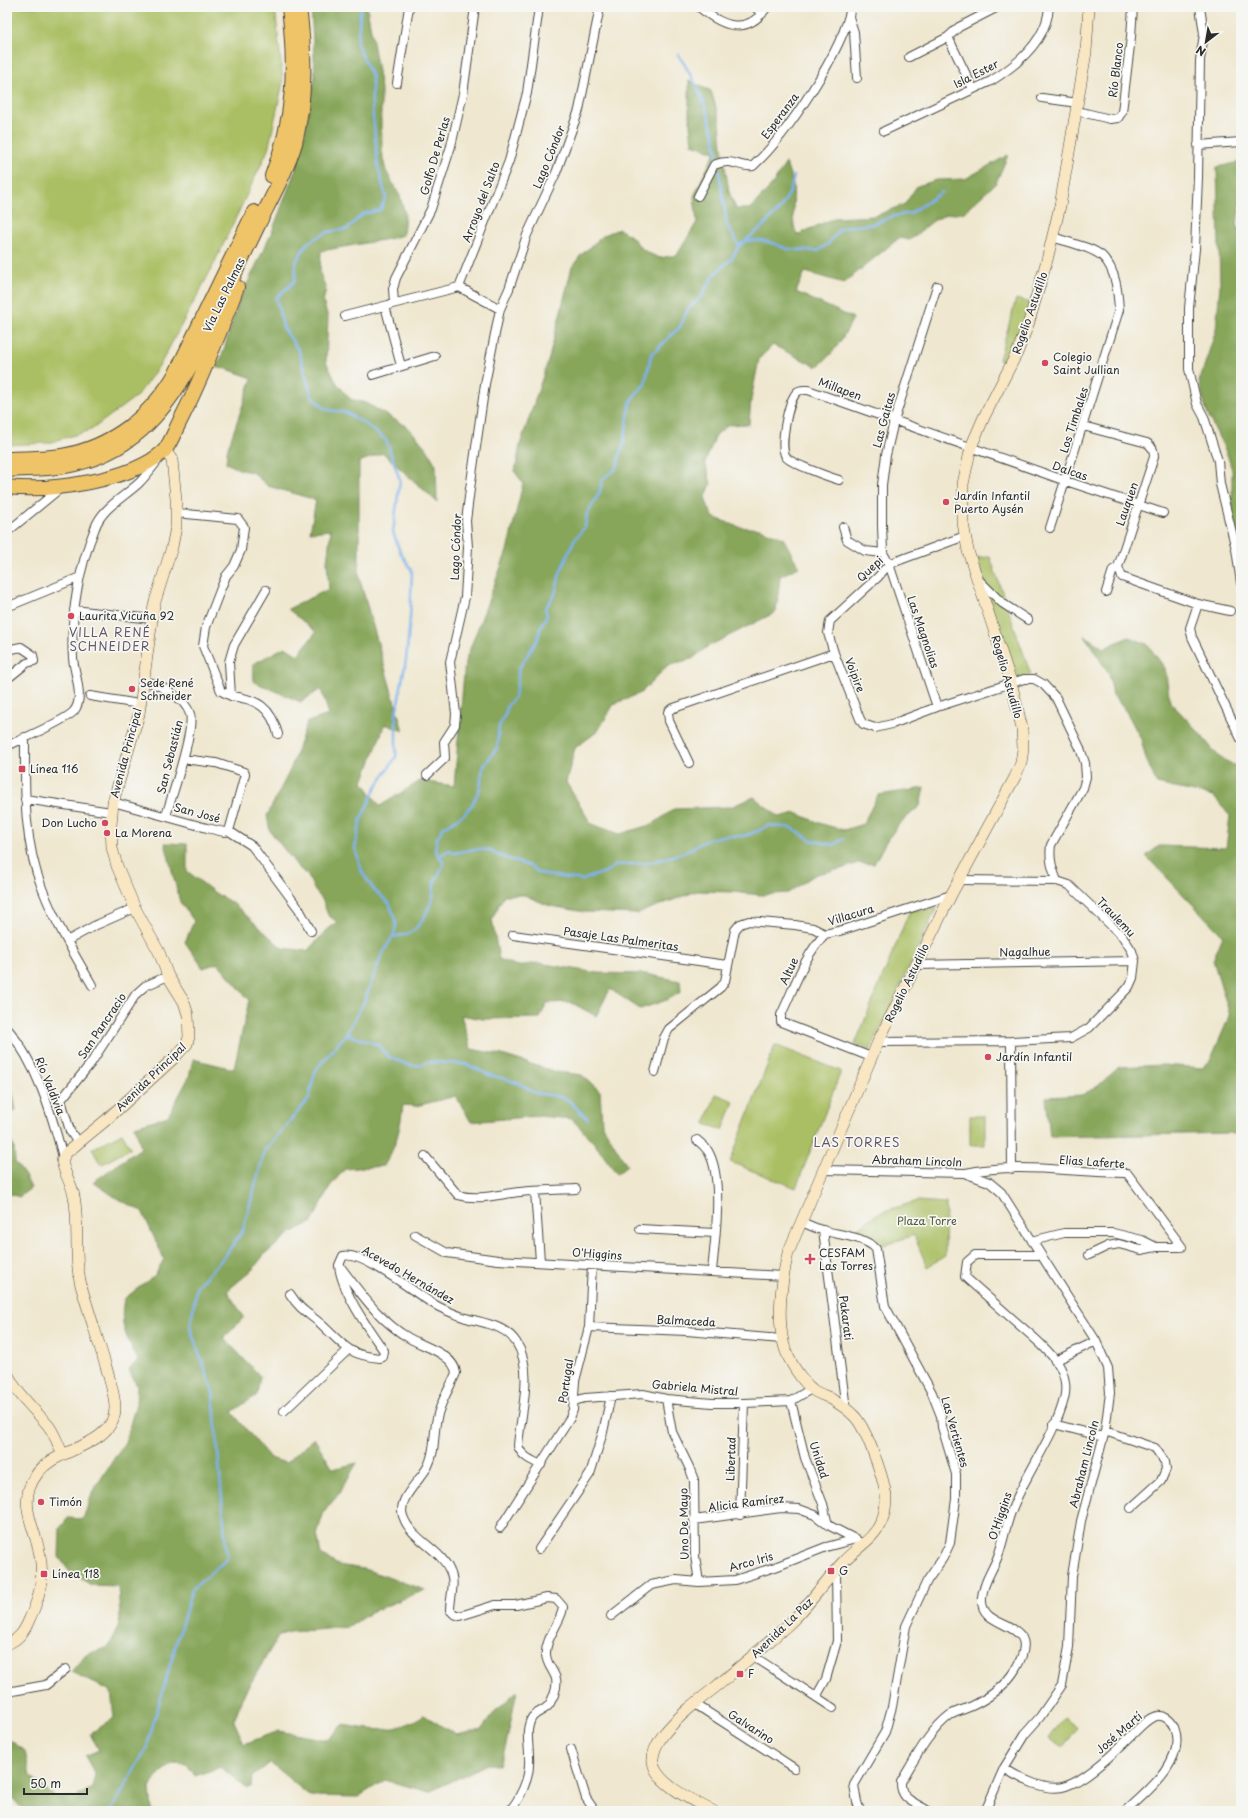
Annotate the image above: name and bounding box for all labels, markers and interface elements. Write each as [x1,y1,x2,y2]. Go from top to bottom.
north arrow [1186,22,1226,62]
street label: Río Blanco [1104,41,1127,98]
text: N [1192,41,1209,61]
street label: Isla Ester [950,55,1002,92]
street label: Esperanza [757,89,803,142]
street label: Golfo De Perlas [415,114,454,197]
street label: Lago Cóndor [528,123,569,191]
street label: Arroyo del Salto [457,159,504,245]
street label: Vía Las Palmas [198,255,249,335]
street label: Rogelio Astudillo [1007,269,1052,356]
place label: Colegio Saint Jullian [1053,348,1120,378]
marker: Colegio Saint Jullian [1040,358,1050,368]
street label: Millapen [816,373,864,404]
street label: Los Timbales [1055,385,1092,455]
street label: Las Gaitas [868,390,899,450]
street label: Dalcas [1050,457,1090,484]
street label: Lauquen [1111,480,1142,528]
place label: Jardín Infantil Puerto Aysén [954,487,1030,517]
marker: Jardín Infantil Puerto Aysén [941,497,951,507]
street label: Lago Cóndor [446,513,465,581]
street label: Quepi [853,552,887,585]
street label: Las Magnolias [903,593,944,670]
place label: Laurita Vicuña 92 [79,607,174,624]
marker: Laurita Vicuña 92 [66,611,76,621]
district label: VILLA RENÉ SCHNEIDER [69,623,151,655]
street label: Rogelio Astudillo [987,633,1028,721]
street label: Voipire [841,655,870,695]
place label: Sede René Schneider [140,674,194,704]
marker: Sede René Schneider [127,684,137,694]
street label: Avenida Principal [105,706,146,800]
street label: San Sebastián [152,718,187,796]
place label: Línea 116 [30,760,79,777]
marker: Línea 116 [17,764,27,774]
street label: San José [172,798,222,827]
place label: Don Lucho [41,814,97,831]
marker: Don Lucho [100,818,110,828]
place label: La Morena [115,824,172,841]
marker: La Morena [102,828,112,838]
street label: Traulemu [1093,893,1140,940]
street label: Villacura [826,899,876,930]
street label: Pasaje Las Palmeritas [563,922,680,955]
street label: Rogelio Astudillo [880,940,933,1025]
street label: Nagalhue [999,943,1051,960]
street label: Altue [775,954,802,987]
street label: San Pancracio [73,989,130,1062]
street label: Avenida Principal [111,1038,190,1115]
place label: Jardín Infantil [996,1048,1072,1065]
marker: Jardín Infantil [983,1052,993,1062]
street label: Río Valdivia [31,1054,70,1117]
district label: LAS TORRES [814,1133,900,1151]
street label: Abraham Lincoln [872,1150,962,1171]
street label: Elias Laferte [1059,1151,1126,1172]
park label: Plaza Torre [897,1212,957,1229]
street label: Acevedo Hernández [359,1241,458,1308]
street label: O'Higgins [571,1243,623,1264]
place label: CESFAM Las Torres [819,1244,873,1274]
marker: CESFAM Las Torres [804,1253,816,1265]
street label: Pakarati [835,1294,858,1341]
street label: Balmaceda [656,1310,716,1331]
street label: Portugal [554,1358,577,1404]
street label: Gabriela Mistral [651,1375,739,1400]
street label: Las Vertientes [937,1394,974,1469]
street label: Abraham Lincoln [1064,1418,1103,1510]
street label: Libertad [721,1437,740,1481]
street label: Unidad [805,1439,834,1481]
street label: Uno De Mayo [674,1488,693,1560]
street label: Alicia Ramírez [707,1489,785,1516]
street label: O'Higgins [983,1489,1016,1542]
place label: Timón [49,1493,82,1510]
marker: Timón [36,1497,46,1507]
street label: Arco Iris [727,1547,775,1576]
place label: G [839,1562,848,1579]
place label: Línea 118 [52,1565,100,1582]
marker: G [826,1566,836,1576]
marker: Línea 118 [39,1569,49,1579]
street label: Avenida La Paz [747,1594,817,1662]
place label: F [748,1665,754,1682]
marker: F [735,1669,745,1679]
street label: Galvarino [725,1705,778,1748]
street label: José Martí [1092,1707,1146,1758]
scale bar [24,1770,87,1796]
text: 50 m [30,1774,61,1792]

